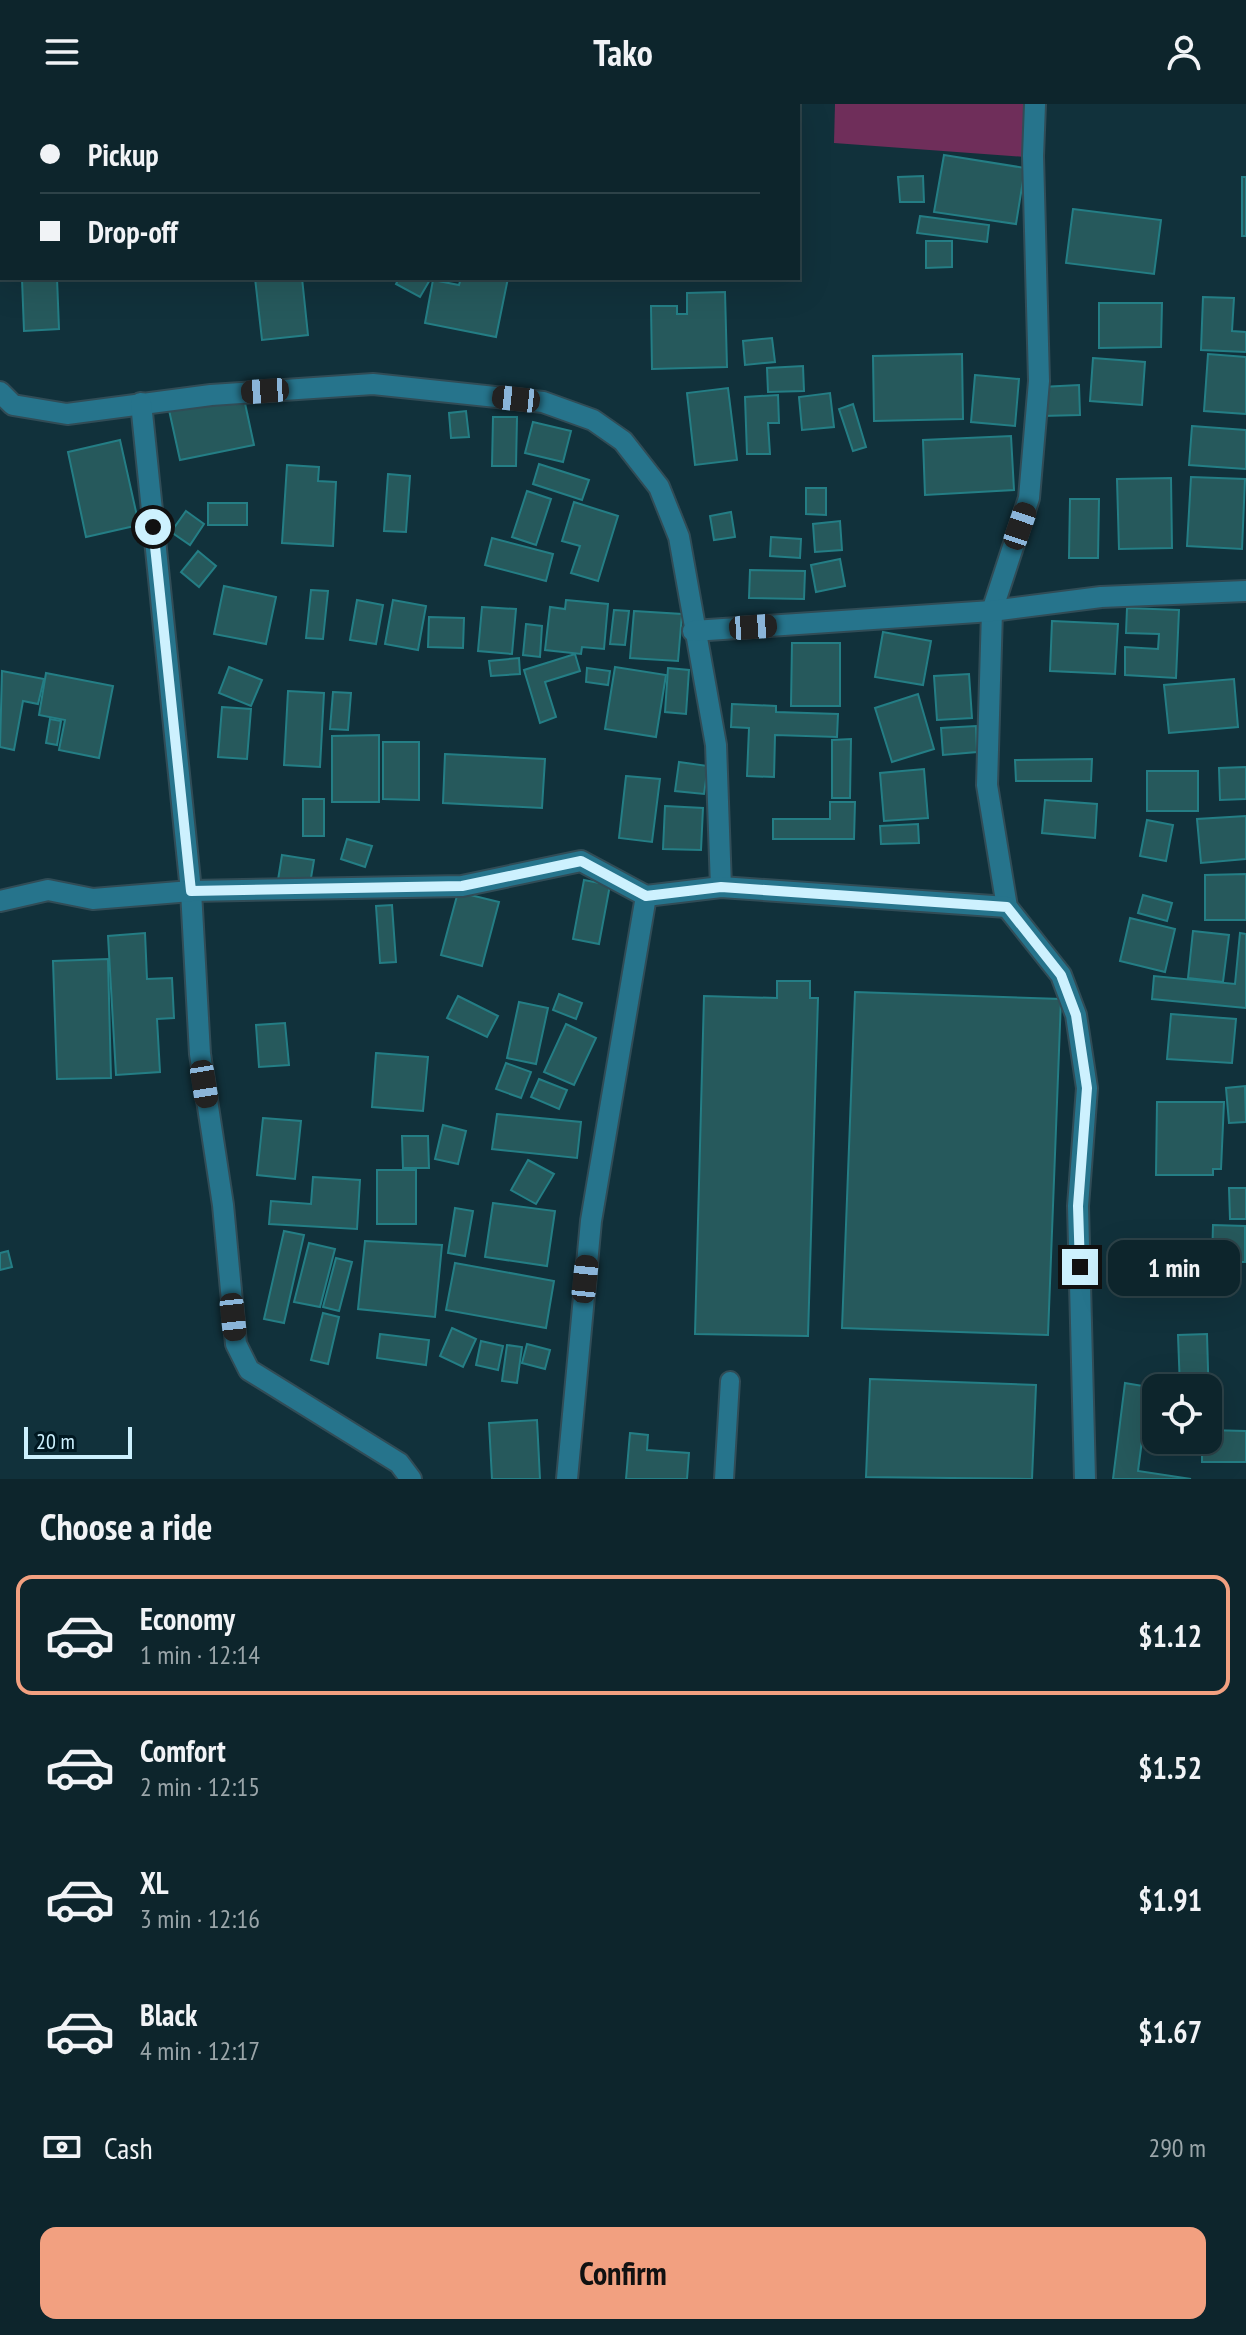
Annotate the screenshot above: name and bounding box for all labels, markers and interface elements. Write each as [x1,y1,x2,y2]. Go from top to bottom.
text: Tako [593,29,653,76]
icon: menu [40,30,84,74]
icon: person [1162,30,1206,74]
text: Pickup [88,135,159,174]
text: Drop-off [88,212,178,251]
car [240,377,290,405]
car [491,385,541,413]
car [1001,499,1039,553]
route start [135,509,171,545]
car [728,613,778,641]
car [188,1058,220,1110]
callout: 1 min [1108,1239,1240,1295]
route end [1062,1249,1098,1285]
text: 1 min [1148,1251,1200,1284]
car [571,1254,599,1304]
car [219,1292,247,1342]
map controls [1142,1374,1222,1454]
button: locate [1142,1374,1222,1454]
scale bar [24,1423,132,1459]
text: 20 m [36,1427,75,1455]
text: Choose a ride [40,1503,212,1550]
icon: car [44,1599,116,1671]
text: Economy [140,1599,235,1638]
text: $1.12 [1138,1616,1202,1655]
text: 1 min · 12:14 [140,1638,260,1671]
icon: car [44,1731,116,1803]
text: Comfort [140,1731,226,1770]
text: $1.52 [1138,1748,1202,1787]
text: 2 min · 12:15 [140,1770,260,1803]
icon: car [44,1863,116,1935]
text: XL [140,1863,169,1902]
text: $1.91 [1138,1880,1202,1919]
text: 3 min · 12:16 [140,1902,260,1935]
icon: car [44,1995,116,2067]
text: Black [140,1995,197,2034]
text: $1.67 [1138,2012,1202,2051]
text: 4 min · 12:17 [140,2034,260,2067]
icon: cash [40,2125,84,2169]
text: Cash [104,2128,153,2167]
text: 290 m [1148,2131,1206,2164]
button: Confirm [40,2227,1206,2319]

